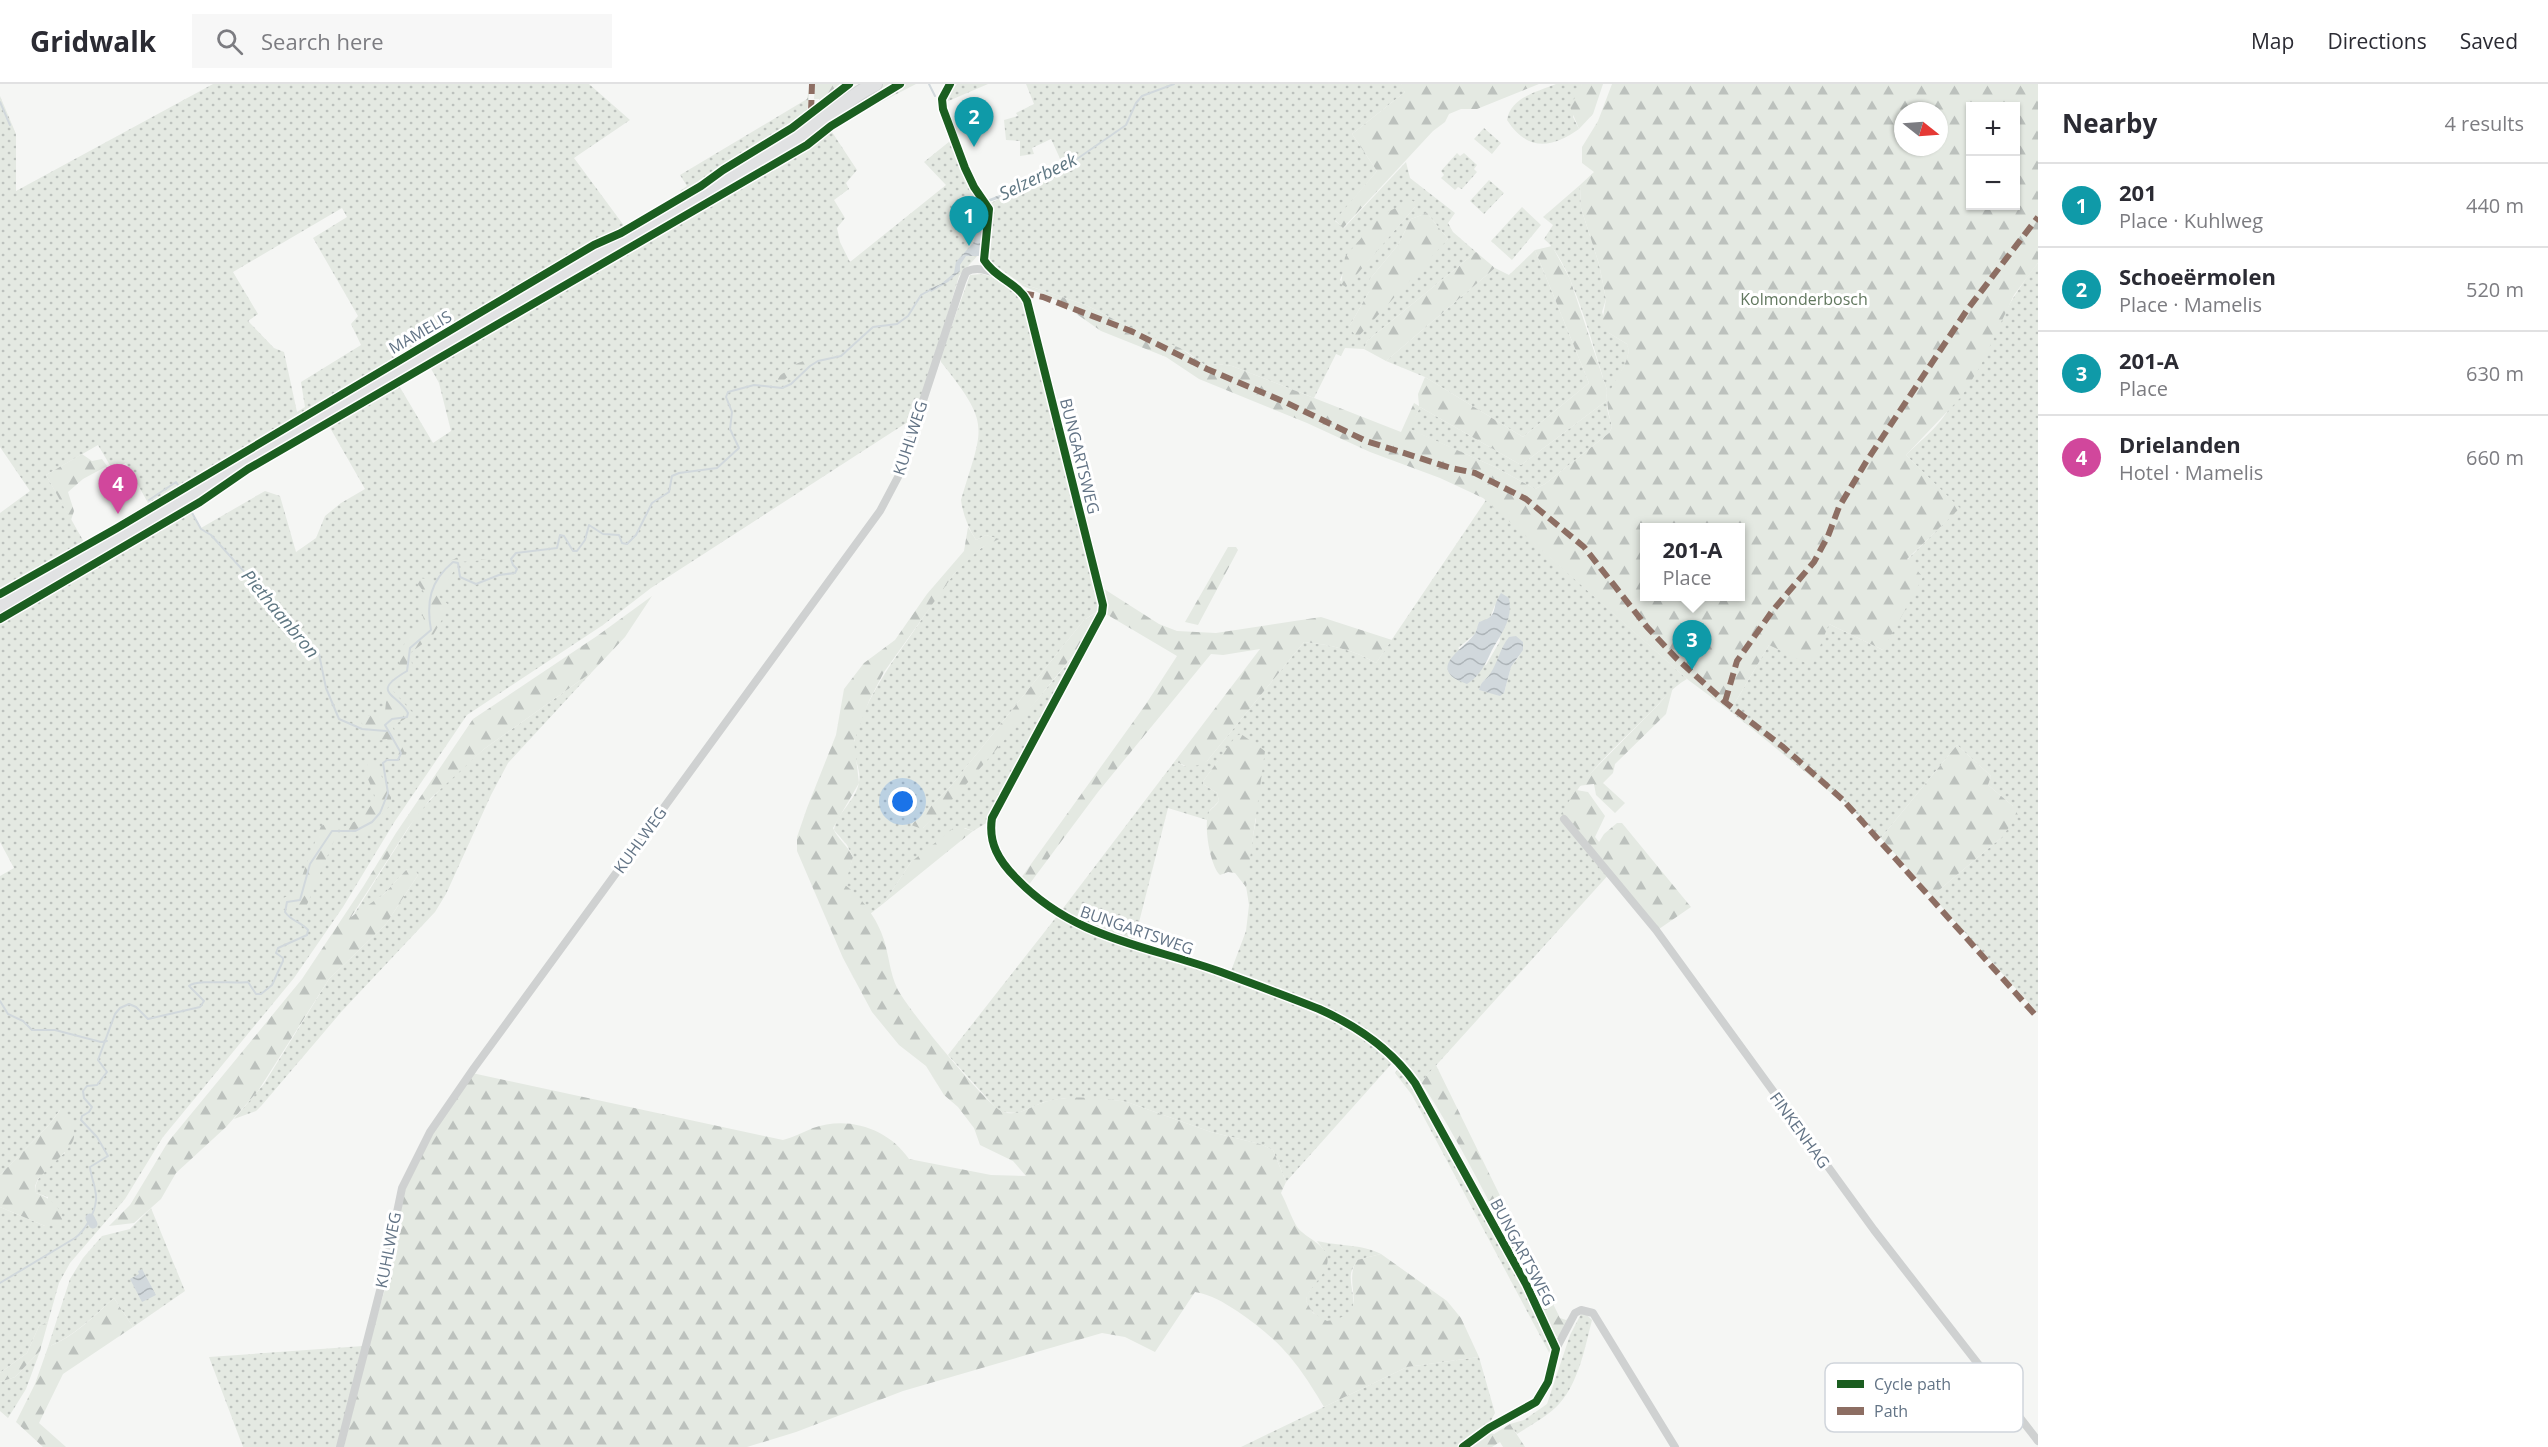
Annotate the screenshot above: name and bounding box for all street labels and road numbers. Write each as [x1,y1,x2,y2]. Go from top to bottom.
street label: MAMELIS [384,305,456,359]
street label: BUNGARTSWEG [1055,396,1105,516]
street label: KUHLWEG [888,398,932,478]
street label: KUHLWEG [608,802,672,878]
street label: BUNGARTSWEG [1077,900,1197,960]
street label: FINKENHAG [1765,1088,1835,1172]
street label: BUNGARTSWEG [1485,1194,1561,1310]
street label: KUHLWEG [370,1210,406,1290]

